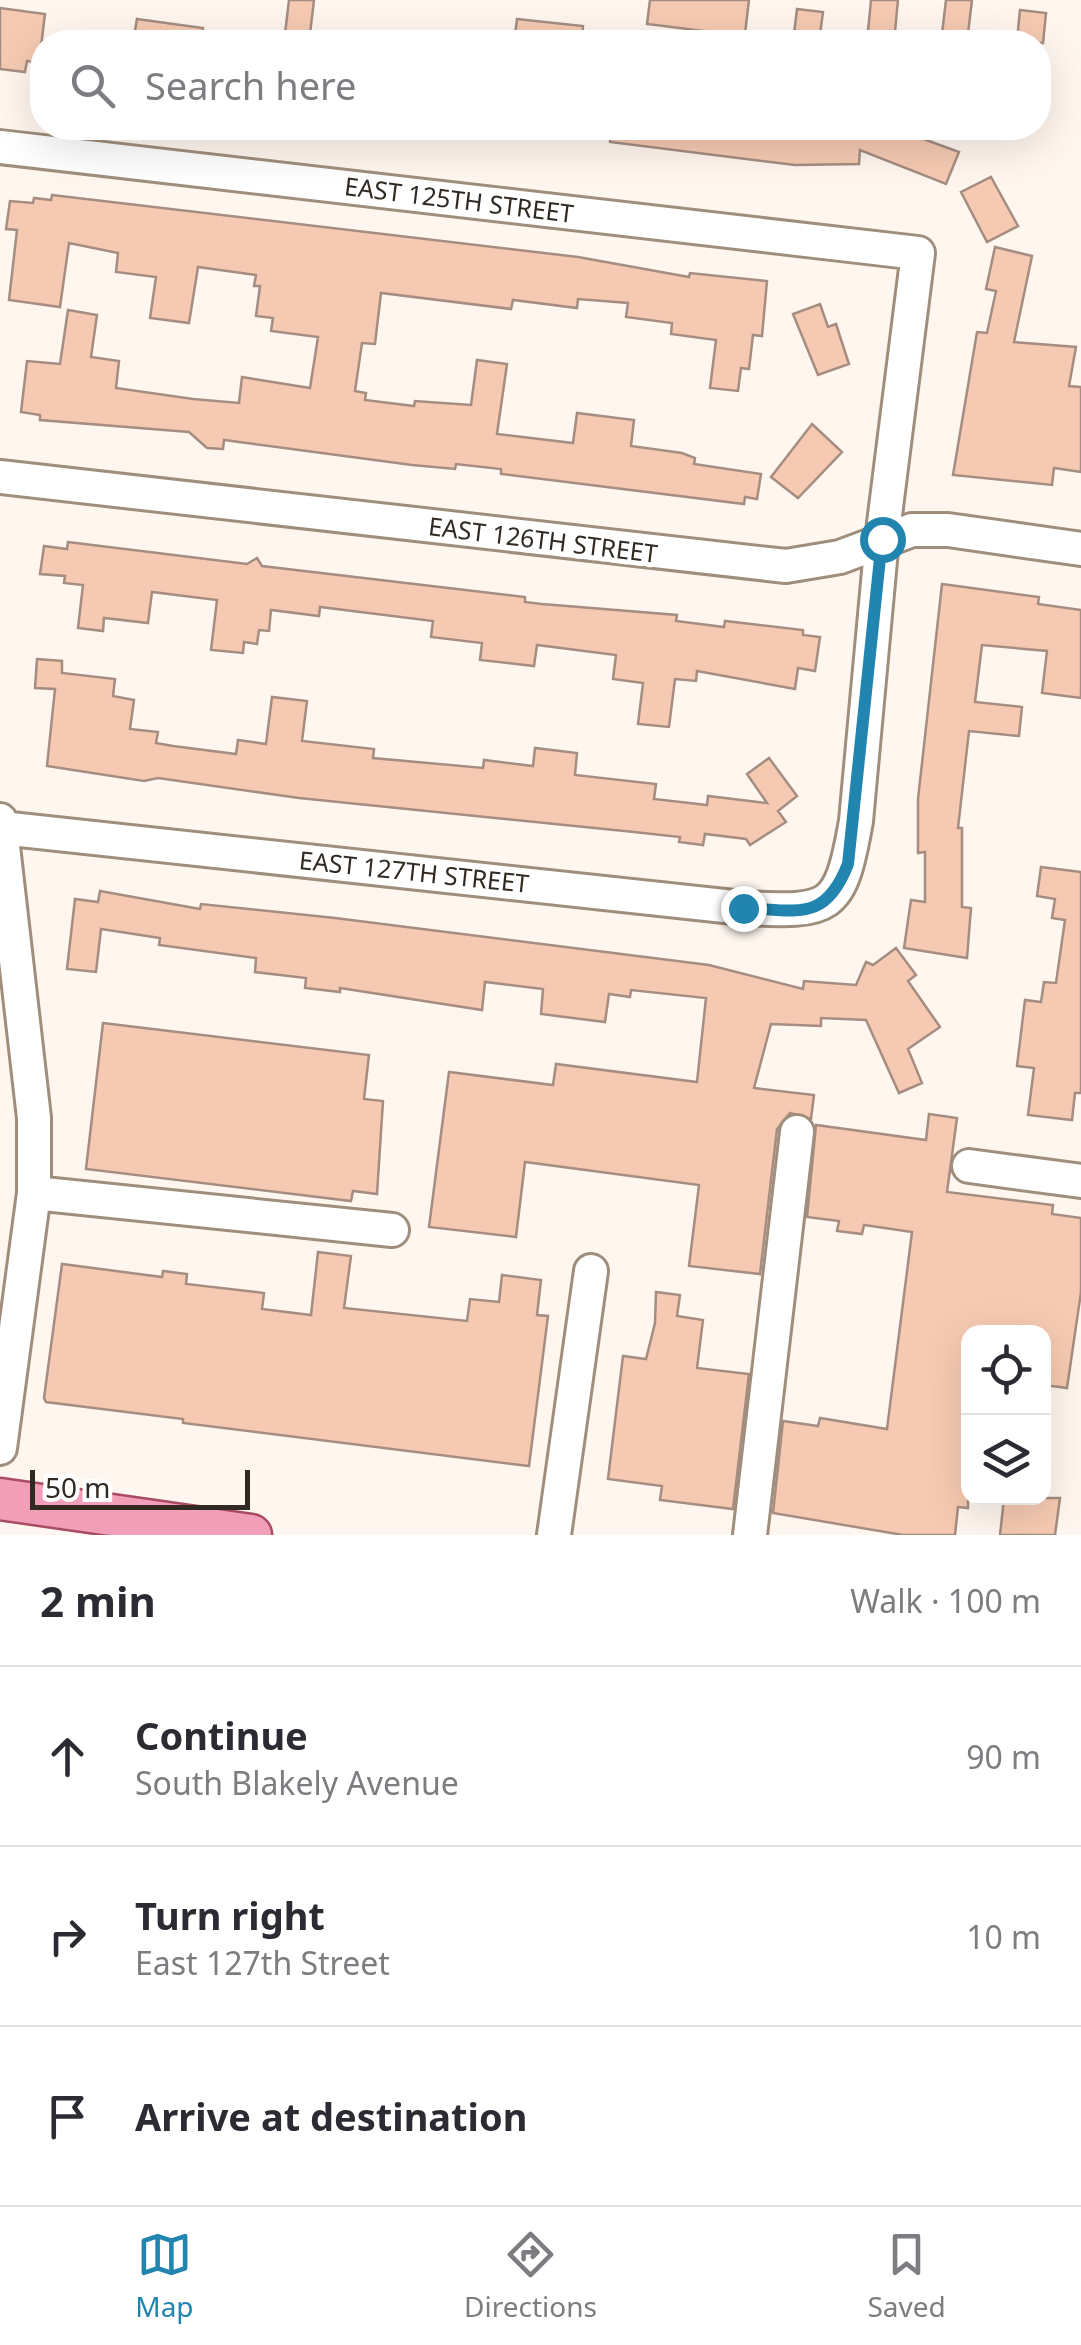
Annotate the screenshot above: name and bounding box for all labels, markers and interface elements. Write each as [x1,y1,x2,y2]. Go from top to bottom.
search box [30,30,1051,140]
icon: search [65,58,120,113]
text: Search here [145,59,356,111]
street label: EAST 125TH STREET [343,168,576,230]
street label: EAST 126TH STREET [427,508,660,570]
route start [860,517,906,563]
street label: EAST 127TH STREET [298,842,531,900]
route end [721,886,767,932]
map controls [961,1325,1051,1505]
button: locate [961,1325,1051,1415]
button: layers [961,1415,1051,1505]
scale bar [30,1465,250,1510]
text: 50 m [45,1468,111,1506]
text: 2 min [40,1572,156,1629]
text: Walk · 100 m [850,1579,1041,1622]
text: Continue [135,1709,308,1761]
icon: ahead [40,1729,95,1784]
text: 90 m [966,1735,1041,1778]
text: South Blakely Avenue [135,1761,459,1804]
text: Turn right [135,1889,325,1941]
icon: right [40,1909,95,1964]
text: 10 m [966,1915,1041,1958]
text: East 127th Street [135,1941,390,1984]
icon: arrive [40,2089,95,2144]
text: Arrive at destination [135,2090,527,2142]
tab: Map [135,2227,194,2325]
tab: Directions [464,2227,597,2325]
tab: Saved [867,2227,946,2325]

